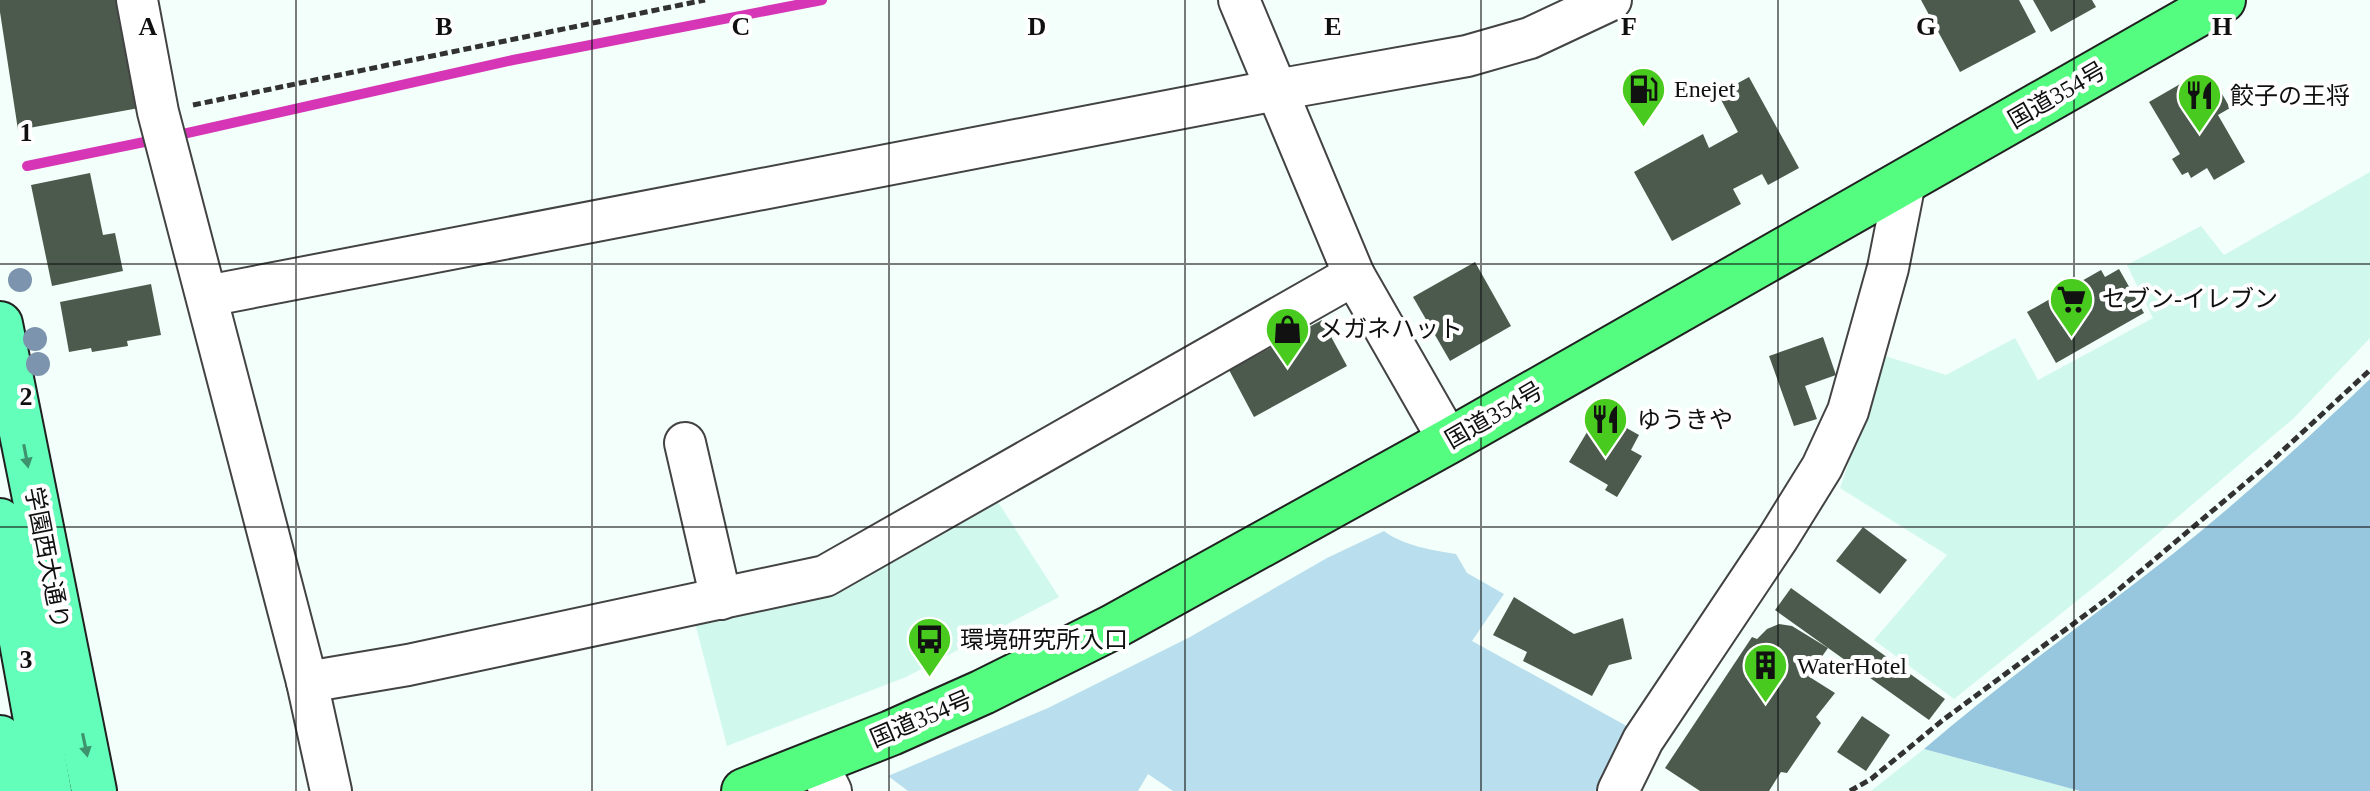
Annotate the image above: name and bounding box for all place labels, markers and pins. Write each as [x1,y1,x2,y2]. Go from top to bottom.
fuel station icon: Enejet [1619,65,1667,128]
restaurant icon: 餃子の王将 [2175,72,2223,135]
place label: Enejet [1674,76,1736,102]
place label: 餃子の王将 [2230,83,2350,109]
supermarket icon: セブン-イレブン [2047,275,2095,338]
place label: セブン-イレブン [2102,286,2278,312]
shop icon: メガネハット [1264,305,1312,368]
place label: メガネハット [1319,316,1463,342]
restaurant icon: ゆうきや [1582,396,1630,459]
place label: ゆうきや [1637,407,1733,433]
bus stop icon: 環境研究所入口 [905,616,953,679]
place label: 環境研究所入口 [960,627,1128,653]
building icon: WaterHotel [1742,642,1790,705]
place label: WaterHotel [1797,653,1907,679]

